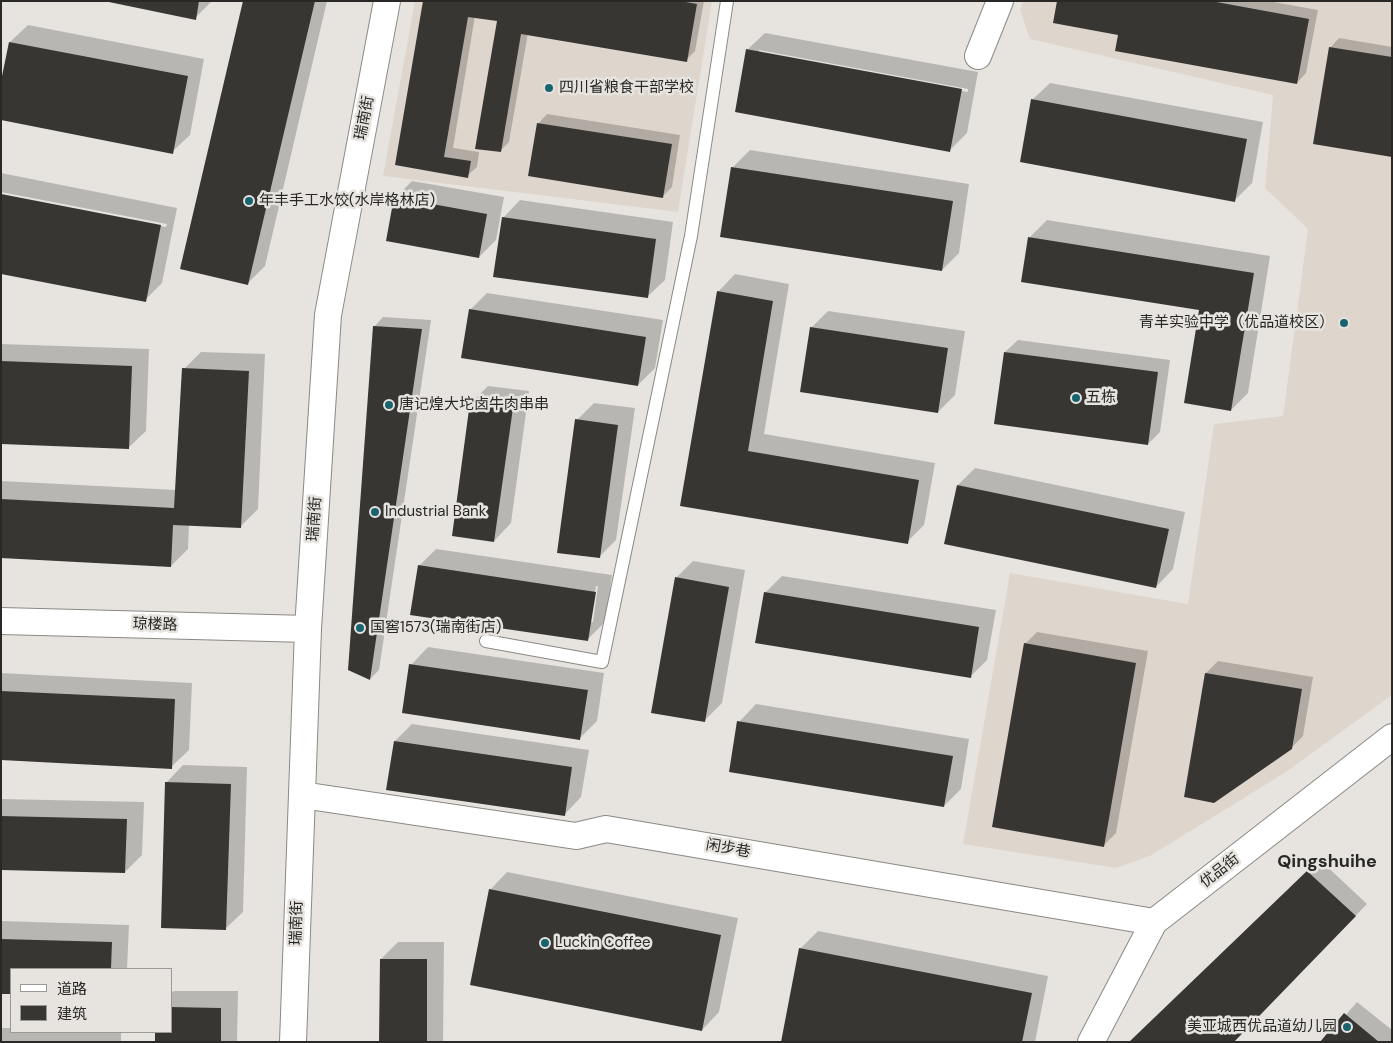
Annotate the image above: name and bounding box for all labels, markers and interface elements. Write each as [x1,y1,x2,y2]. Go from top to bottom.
place label: 四川省粮食干部学校 [559,79,694,97]
marker: 四川省粮食干部学校 [543,82,555,94]
street label: 瑞南街 [352,94,378,142]
place label: 年丰手工水饺(水岸格林店) [259,192,435,210]
marker: 年丰手工水饺(水岸格林店) [243,195,255,207]
place label: 青羊实验中学（优品道校区） [1139,314,1334,332]
marker: 青羊实验中学（优品道校区） [1338,317,1350,329]
place label: 五栋 [1086,389,1116,407]
marker: 五栋 [1070,392,1082,404]
place label: 唐记煌大坨卤牛肉串串 [399,396,549,414]
marker: 唐记煌大坨卤牛肉串串 [383,399,395,411]
street label: 瑞南街 [304,496,326,542]
place label: Industrial Bank [385,503,486,521]
marker: Industrial Bank [369,506,381,518]
street label: 琼楼路 [132,615,178,635]
place label: 国窖1573(瑞南街店) [370,619,501,637]
marker: 国窖1573(瑞南街店) [354,622,366,634]
street label: 闲步巷 [704,836,752,862]
street label: 优品街 [1197,850,1243,892]
district label: Qingshuihe [1277,851,1377,873]
street label: 瑞南街 [287,900,307,946]
place label: Luckin Coffee [555,934,650,952]
marker: Luckin Coffee [539,937,551,949]
legend [10,968,172,1033]
text: 道路 [57,979,87,999]
text: 建筑 [57,1004,87,1024]
place label: 美亚城西优品道幼儿园 [1187,1018,1337,1036]
marker: 美亚城西优品道幼儿园 [1341,1021,1353,1033]

